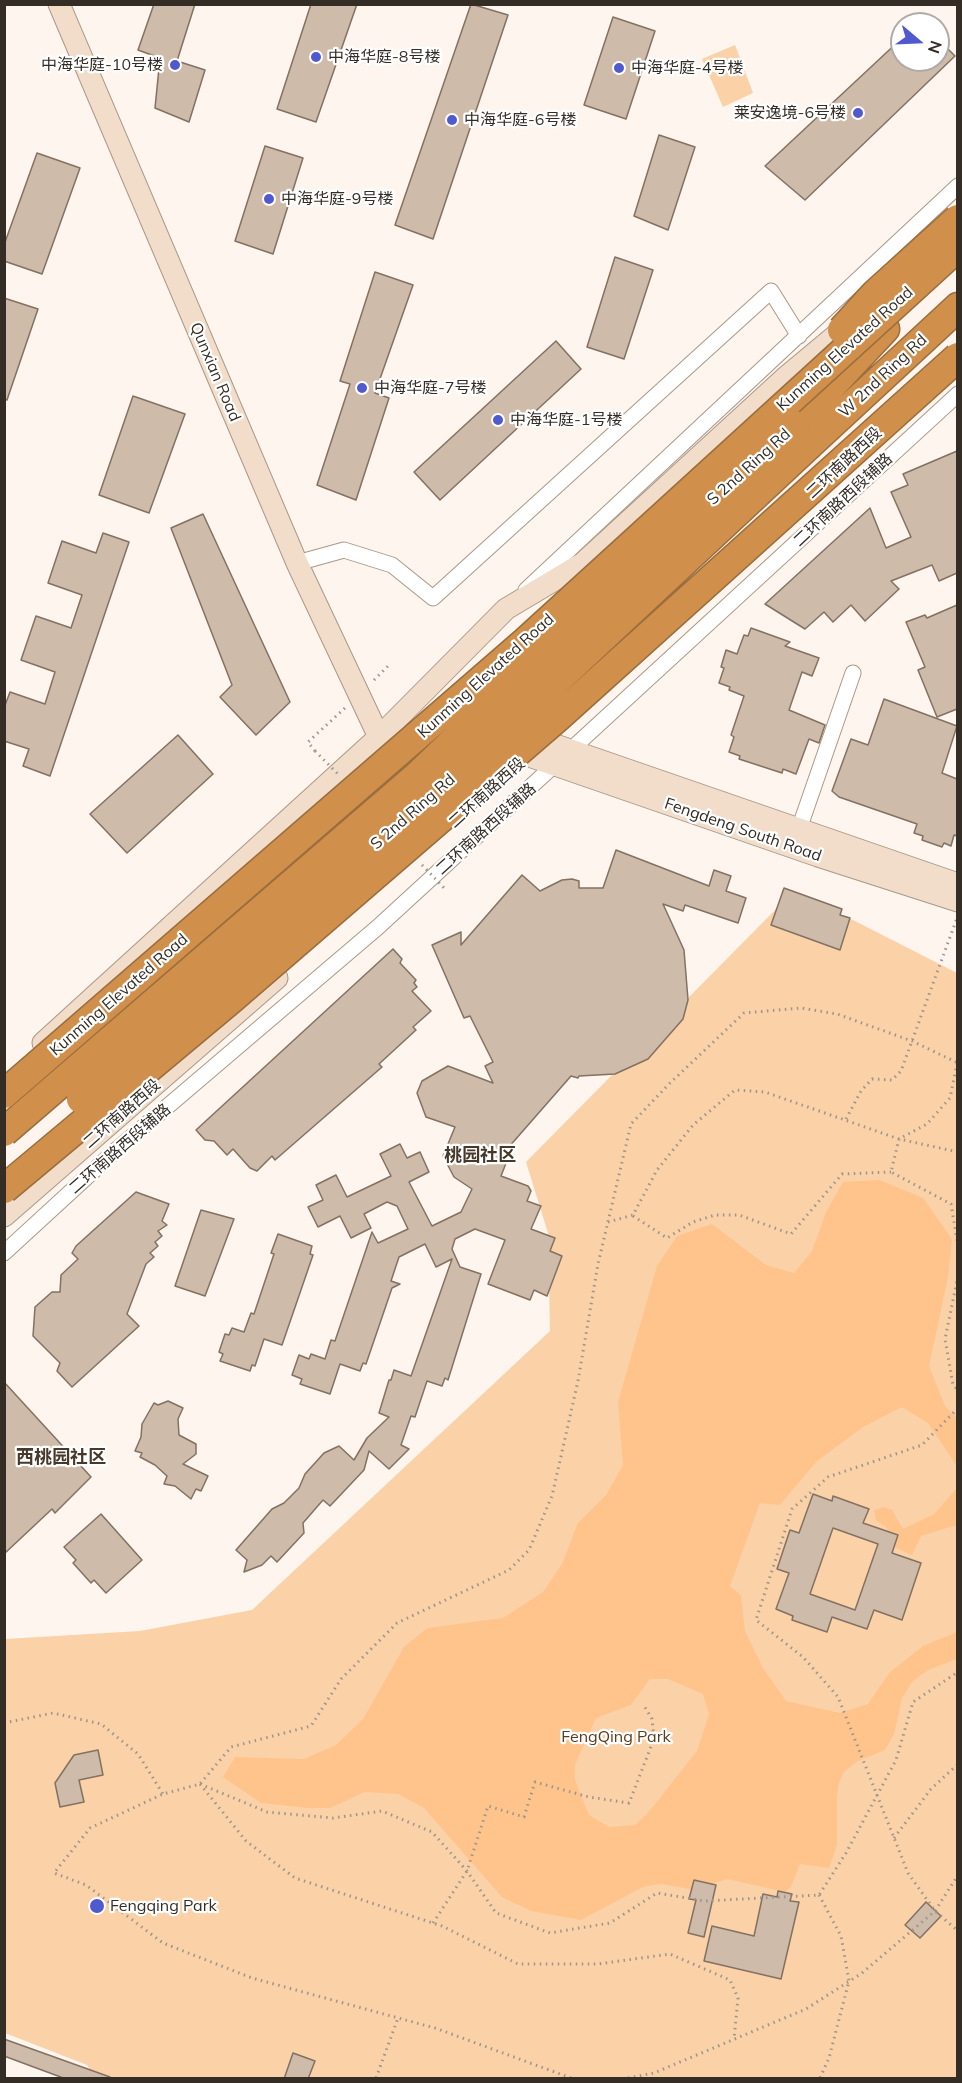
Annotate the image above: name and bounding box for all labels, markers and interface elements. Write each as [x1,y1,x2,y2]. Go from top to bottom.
north arrow [890,12,950,72]
text: N [924,38,947,56]
place label: 中海华庭-8号楼 [328,47,440,67]
marker: 中海华庭-8号楼 [309,50,323,64]
place label: 中海华庭-10号楼 [41,55,163,75]
marker: 中海华庭-10号楼 [168,58,182,72]
place label: 中海华庭-4号楼 [631,58,743,78]
marker: 中海华庭-4号楼 [612,61,626,75]
place label: 莱安逸境-6号楼 [734,103,846,123]
marker: 莱安逸境-6号楼 [851,106,865,120]
place label: 中海华庭-6号楼 [464,110,576,130]
marker: 中海华庭-6号楼 [445,113,459,127]
place label: 中海华庭-9号楼 [281,189,393,209]
marker: 中海华庭-9号楼 [262,192,276,206]
street label: Kunming Elevated Road [773,283,917,415]
street label: Qunxian Road [186,320,244,424]
street label: W 2nd Ring Rd [835,330,931,422]
place label: 中海华庭-7号楼 [374,378,486,398]
marker: 中海华庭-7号楼 [355,381,369,395]
place label: 中海华庭-1号楼 [510,410,622,430]
marker: 中海华庭-1号楼 [491,413,505,427]
street label: 二环南路西段 [802,423,886,503]
street label: S 2nd Ring Rd [703,425,795,509]
street label: 二环南路西段辅路 [790,449,896,551]
street label: Kunming Elevated Road [414,610,558,742]
street label: 二环南路西段 [445,754,529,832]
street label: S 2nd Ring Rd [367,770,459,854]
street label: 二环南路西段辅路 [432,779,540,879]
street label: Fengdeng South Road [662,794,824,866]
street label: Kunming Elevated Road [46,930,192,1060]
street label: 二环南路西段 [79,1075,165,1153]
street label: 二环南路西段辅路 [65,1100,175,1198]
district label: 桃园社区 [444,1145,516,1167]
district label: 西桃园社区 [16,1447,106,1469]
park label: FengQing Park [561,1727,671,1747]
place label: Fengqing Park [110,1896,217,1916]
marker: Fengqing Park [88,1897,106,1915]

